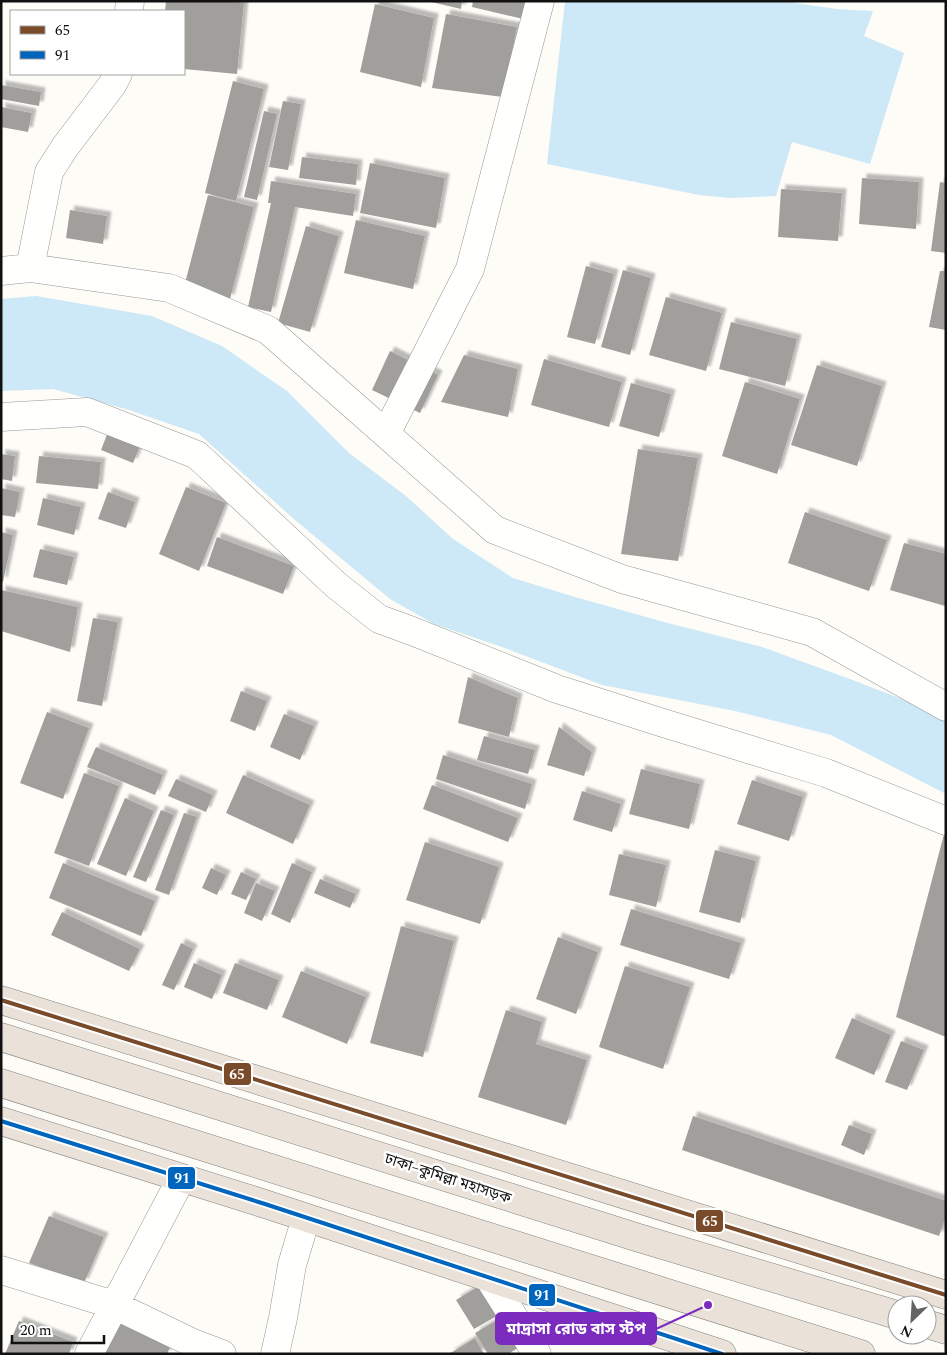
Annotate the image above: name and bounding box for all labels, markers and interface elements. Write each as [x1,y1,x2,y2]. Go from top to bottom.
legend [10,10,185,75]
text: 65 [55,19,70,42]
text: 91 [55,44,70,67]
line badge: 65 [223,1062,252,1086]
text: 65 [229,1064,245,1085]
street label: ঢাকা–কুমিল্লা মহাসড়ক [381,1147,515,1210]
line badge: 91 [167,1166,196,1190]
text: 91 [174,1168,190,1189]
line badge: 65 [695,1209,724,1233]
text: 65 [702,1211,718,1232]
line badge: 91 [528,1283,556,1307]
text: 91 [534,1285,550,1306]
north arrow [887,1295,937,1345]
scale bar [12,1312,105,1344]
callout: মাদ্রাসা রোড বাস স্টপ [496,1313,656,1344]
text: মাদ্রাসা রোড বাস স্টপ [505,1317,646,1341]
text: 20 m [20,1319,52,1342]
text: N [897,1319,916,1343]

